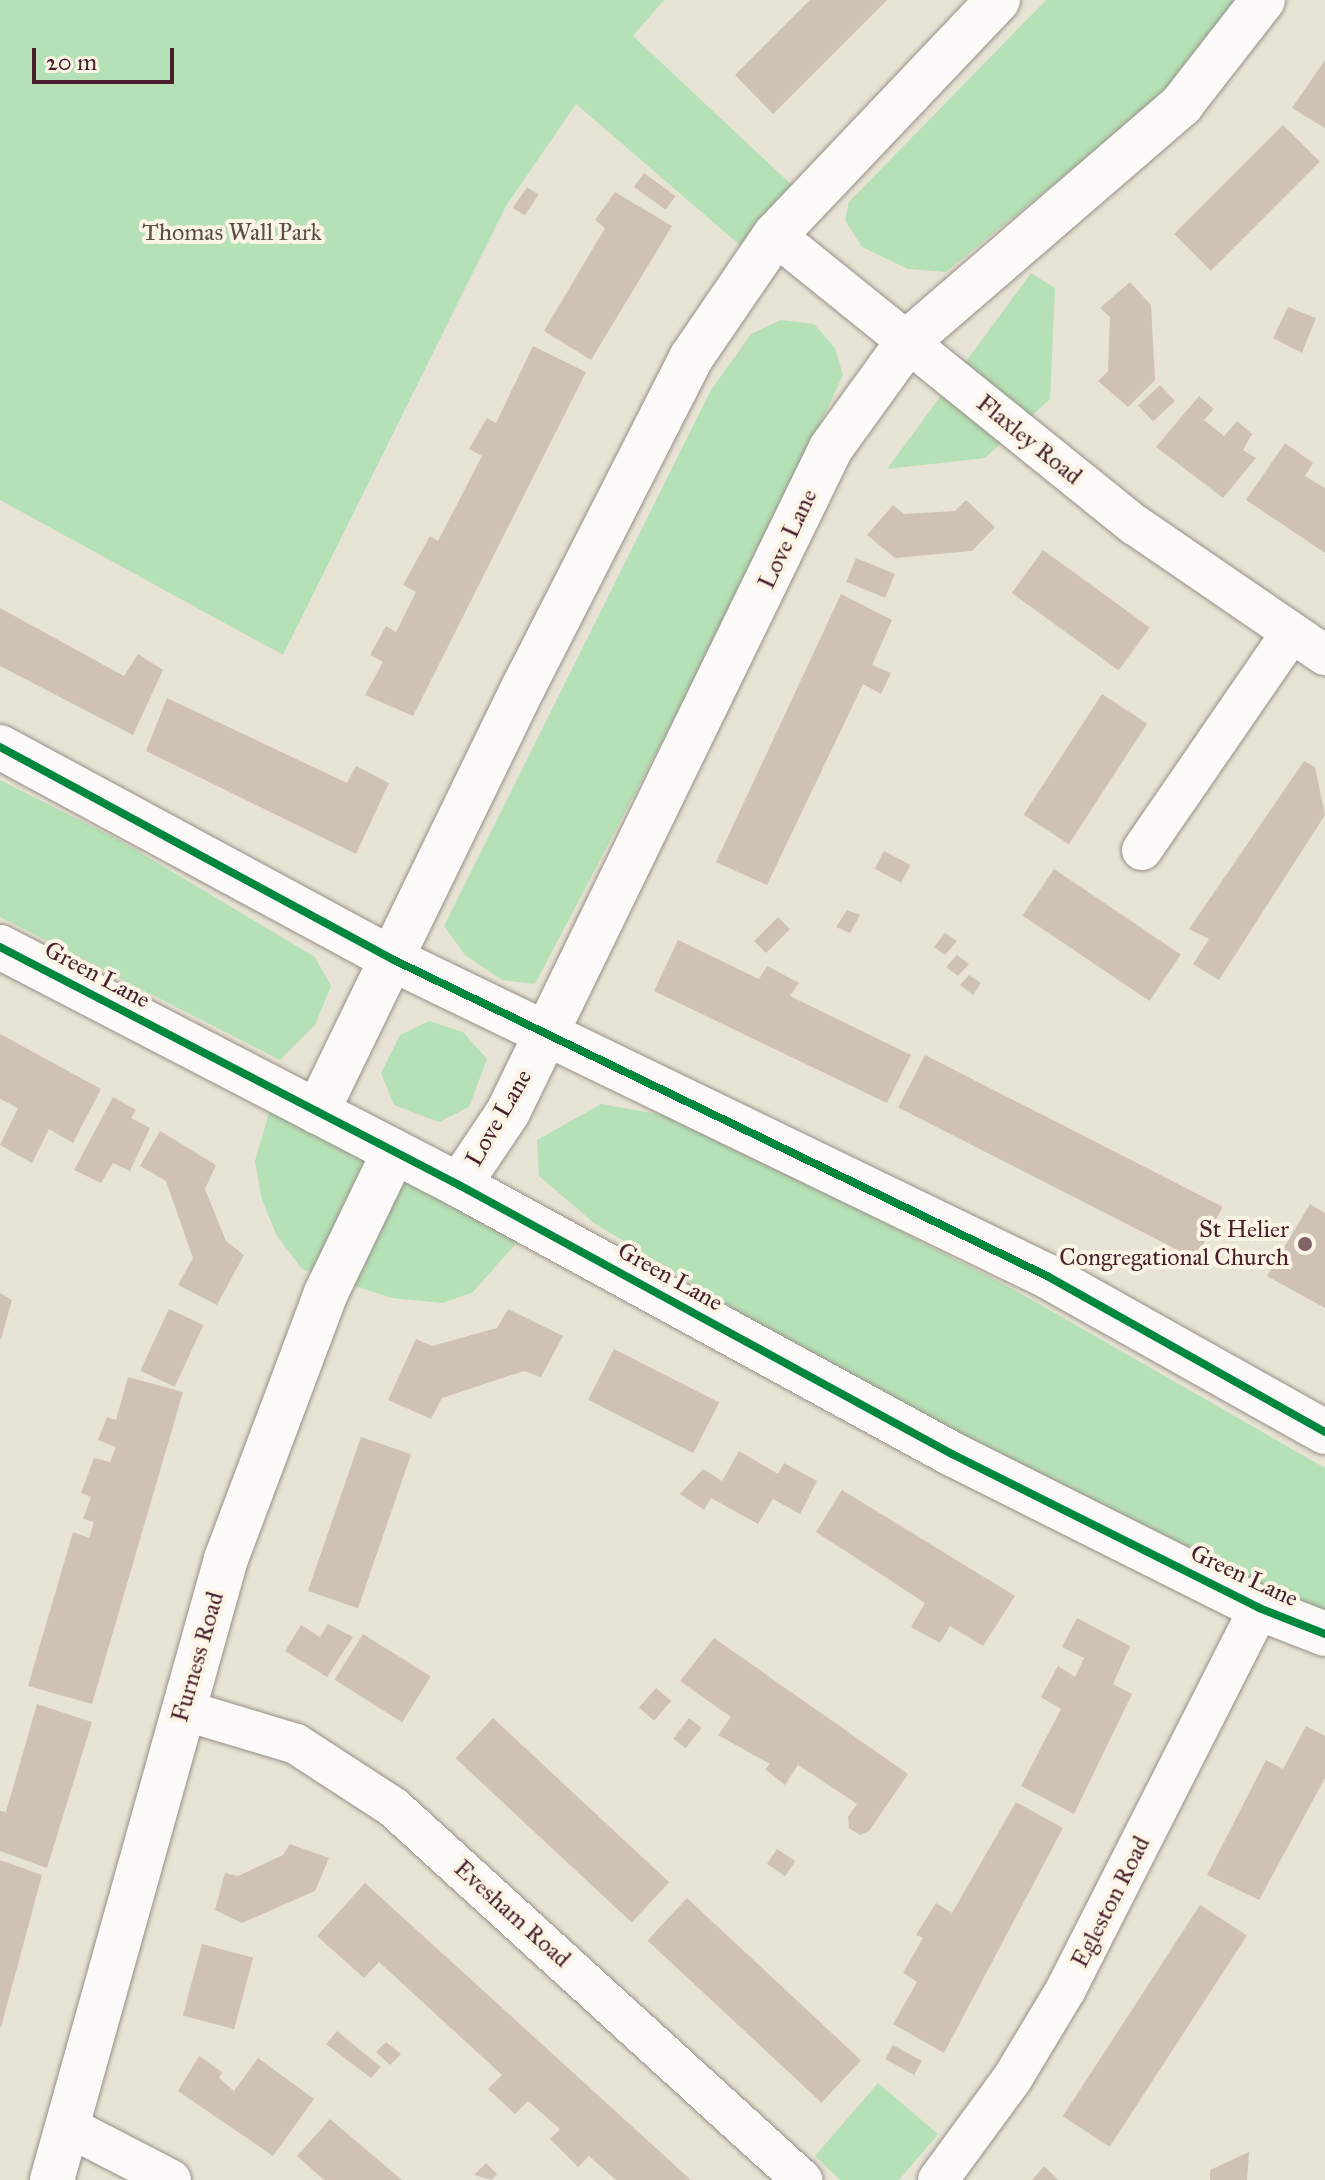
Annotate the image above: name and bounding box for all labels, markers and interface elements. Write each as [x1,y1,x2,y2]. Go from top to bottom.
scale bar [36,32,178,82]
text: 20 m [46,47,97,77]
park label: Thomas Wall Park [142,219,322,247]
street label: Flaxley Road [971,389,1087,491]
street label: Love Lane [752,484,824,594]
street label: Green Lane [39,935,155,1015]
street label: Love Lane [460,1064,538,1172]
place label: St Helier Congregational Church [1059,1216,1289,1272]
marker: St Helier Congregational Church [1296,1235,1314,1253]
street label: Green Lane [613,1236,727,1318]
street label: Green Lane [1186,1539,1302,1613]
street label: Furness Road [166,1589,230,1725]
street label: Egleston Road [1066,1831,1156,1973]
street label: Evesham Road [448,1854,576,1974]

